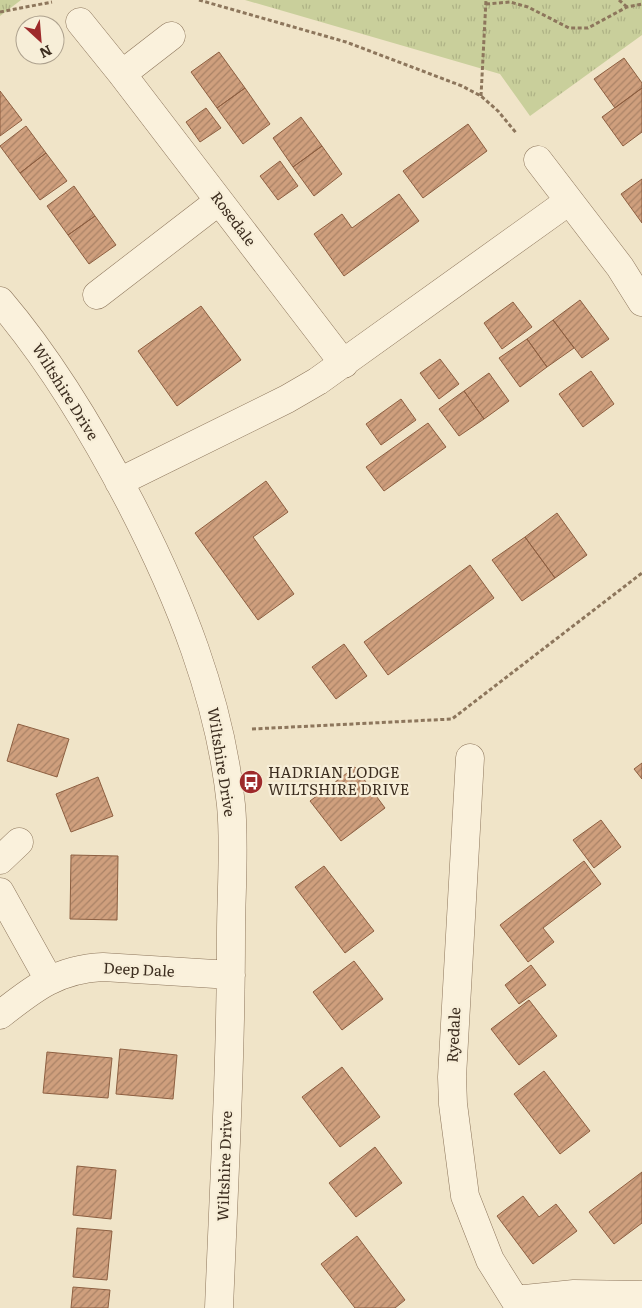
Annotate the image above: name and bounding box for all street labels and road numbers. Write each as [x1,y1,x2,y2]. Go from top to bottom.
street label: Rosedale [206,186,263,251]
street label: Wiltshire Drive [27,338,105,444]
street label: Wiltshire Drive [202,705,243,818]
street label: Deep Dale [103,955,176,982]
street label: Ryedale [440,1006,465,1063]
street label: Wiltshire Drive [210,1110,237,1222]

